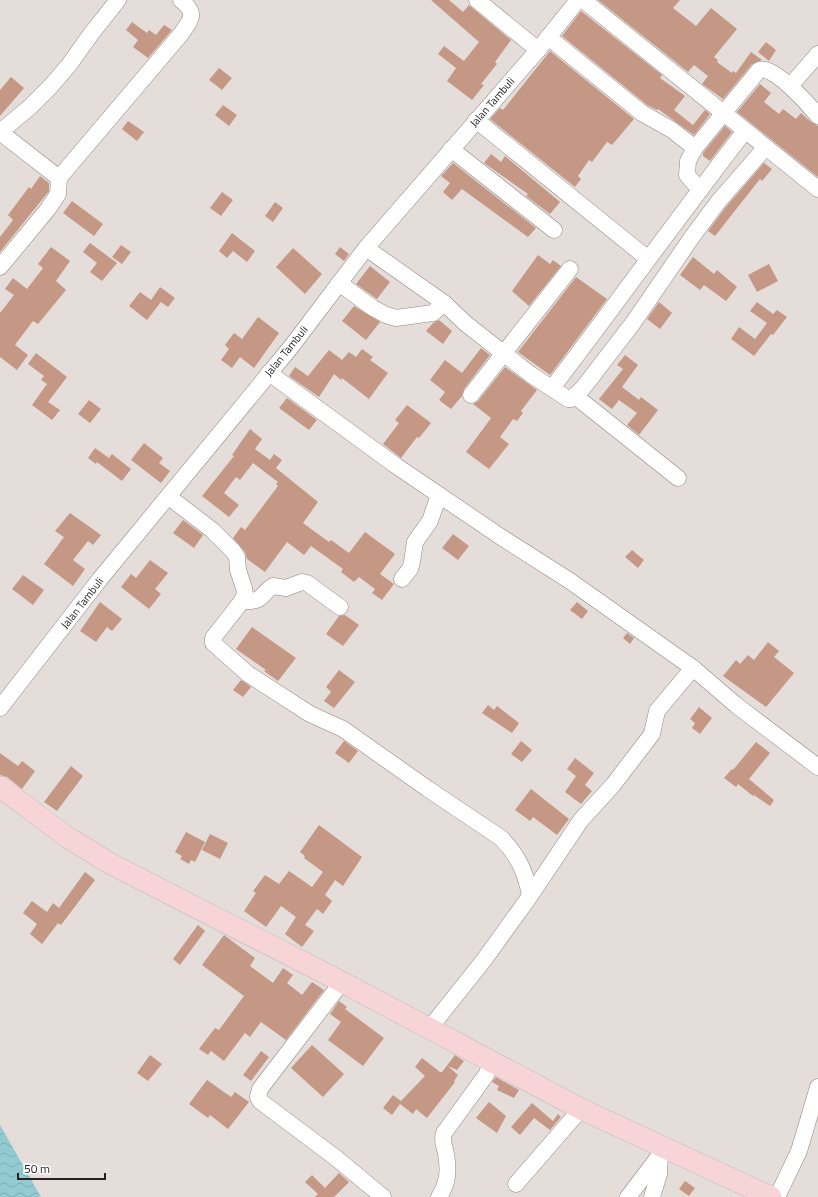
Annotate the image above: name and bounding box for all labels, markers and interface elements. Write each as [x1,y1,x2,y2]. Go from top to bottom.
street label: Jalan Tambuli [466,74,518,130]
street label: Jalan Tambuli [261,322,311,380]
street label: Jalan Tambuli [57,574,107,632]
scale bar [18,1155,105,1181]
text: 50 m [24,1159,50,1178]

